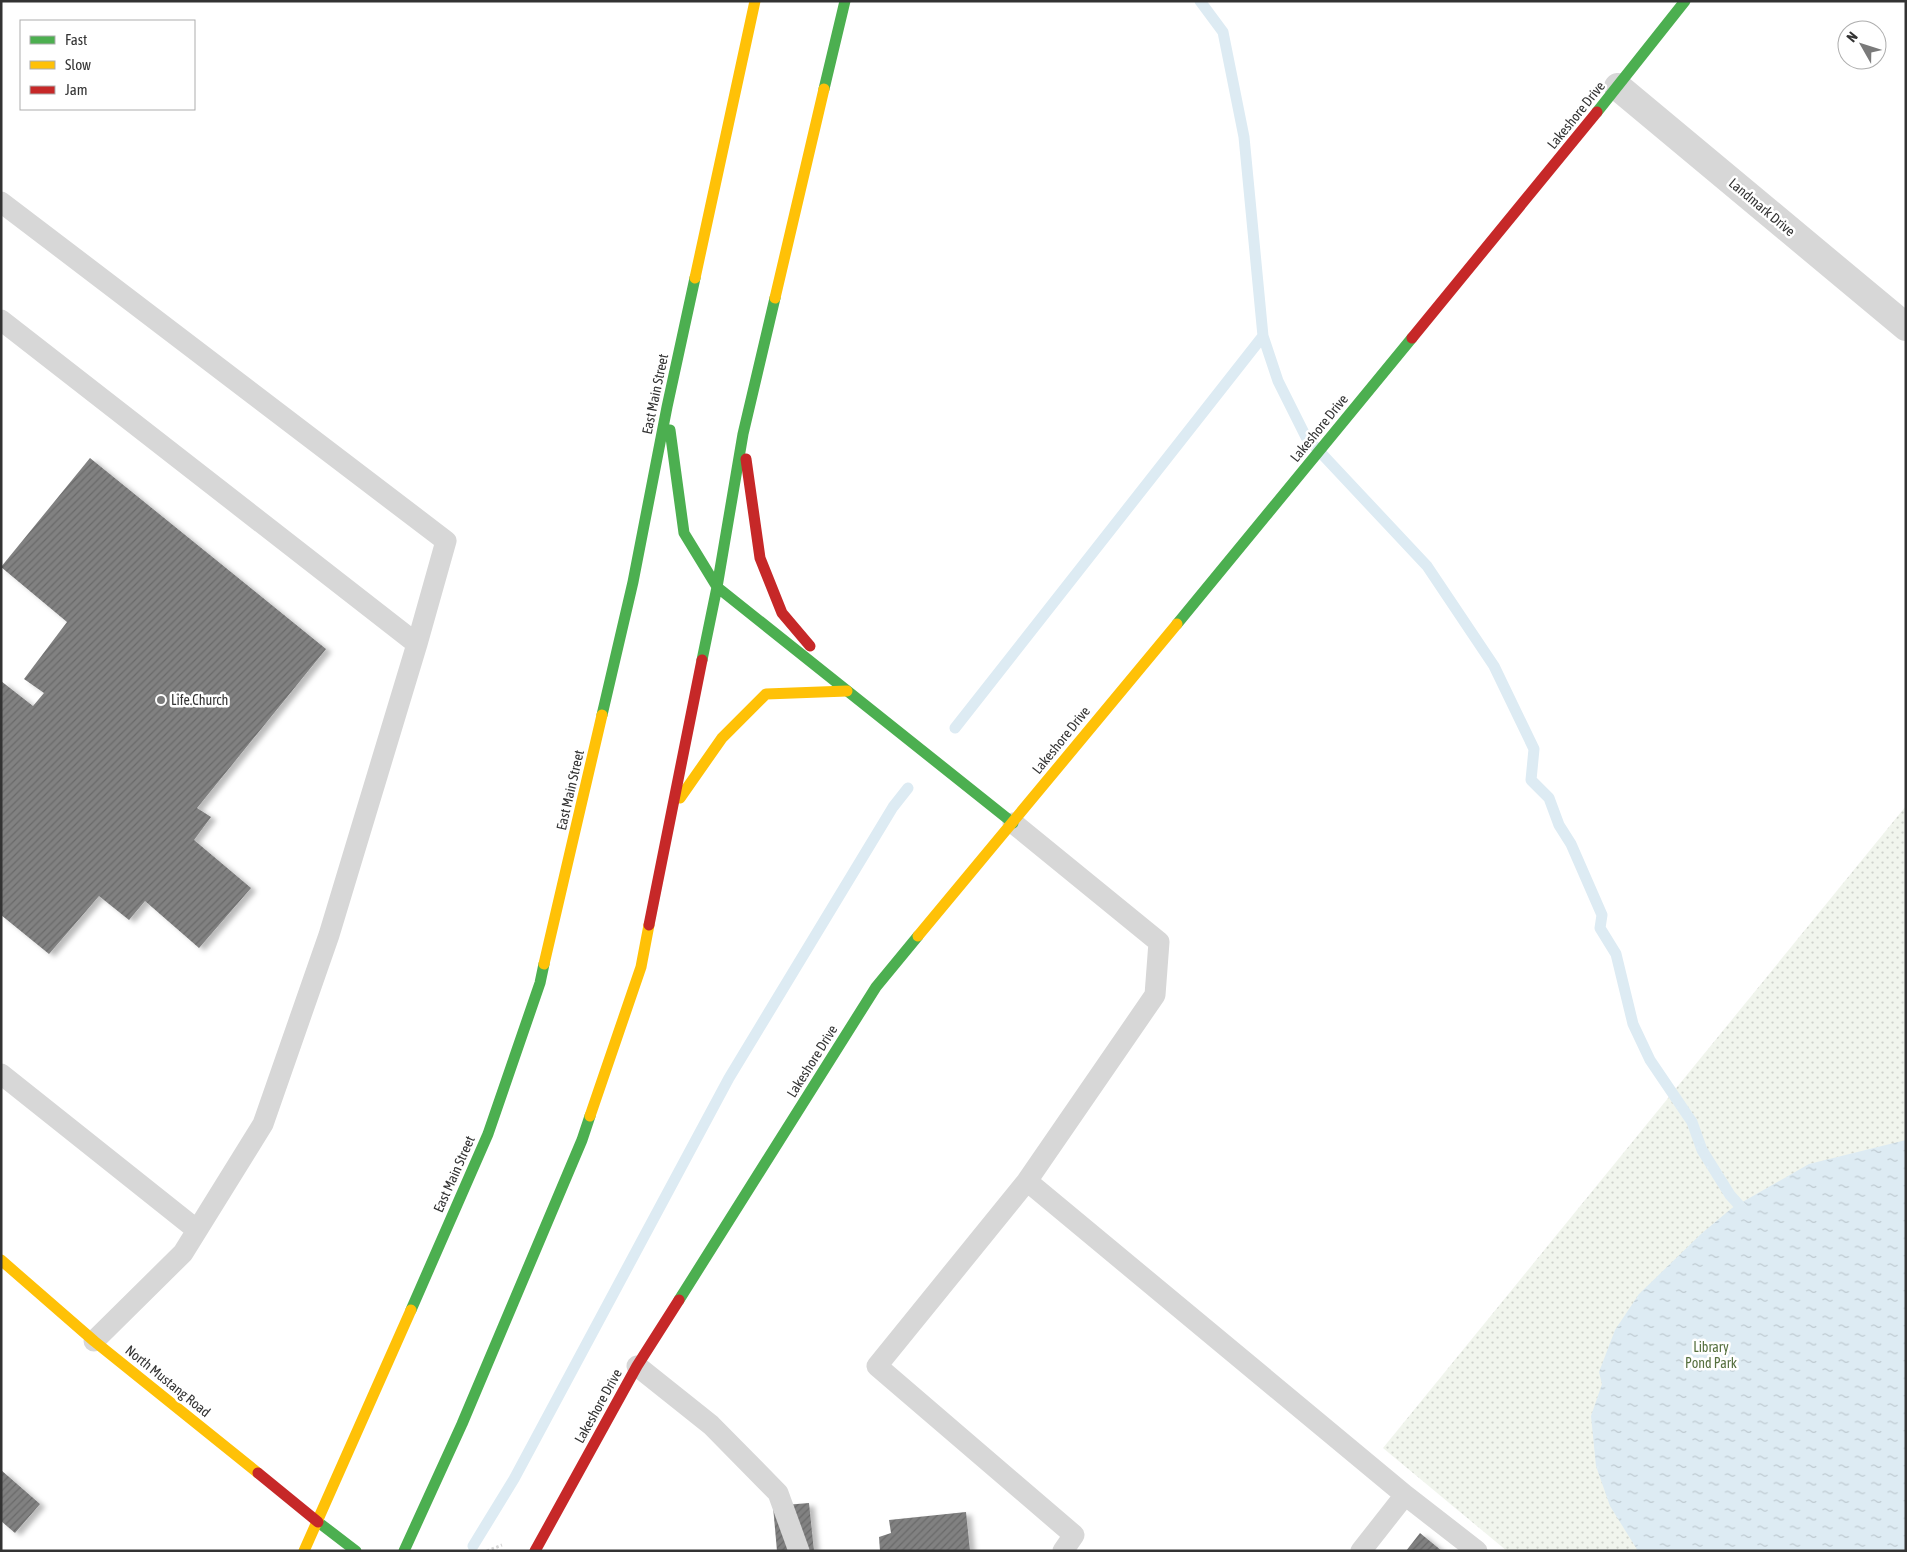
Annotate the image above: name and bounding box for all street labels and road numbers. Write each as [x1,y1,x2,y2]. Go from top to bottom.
street label: Lakeshore Drive [1544,78,1608,152]
street label: Landmark Drive [1726,175,1798,239]
street label: East Main Street [639,352,671,436]
street label: Lakeshore Drive [1287,391,1351,465]
street label: Lakeshore Drive [1029,703,1093,777]
street label: East Main Street [553,748,587,832]
street label: Lakeshore Drive [783,1022,841,1100]
street label: East Main Street [430,1133,478,1215]
street label: North Mustang Road [122,1342,214,1420]
street label: Lakeshore Drive [571,1366,625,1446]

